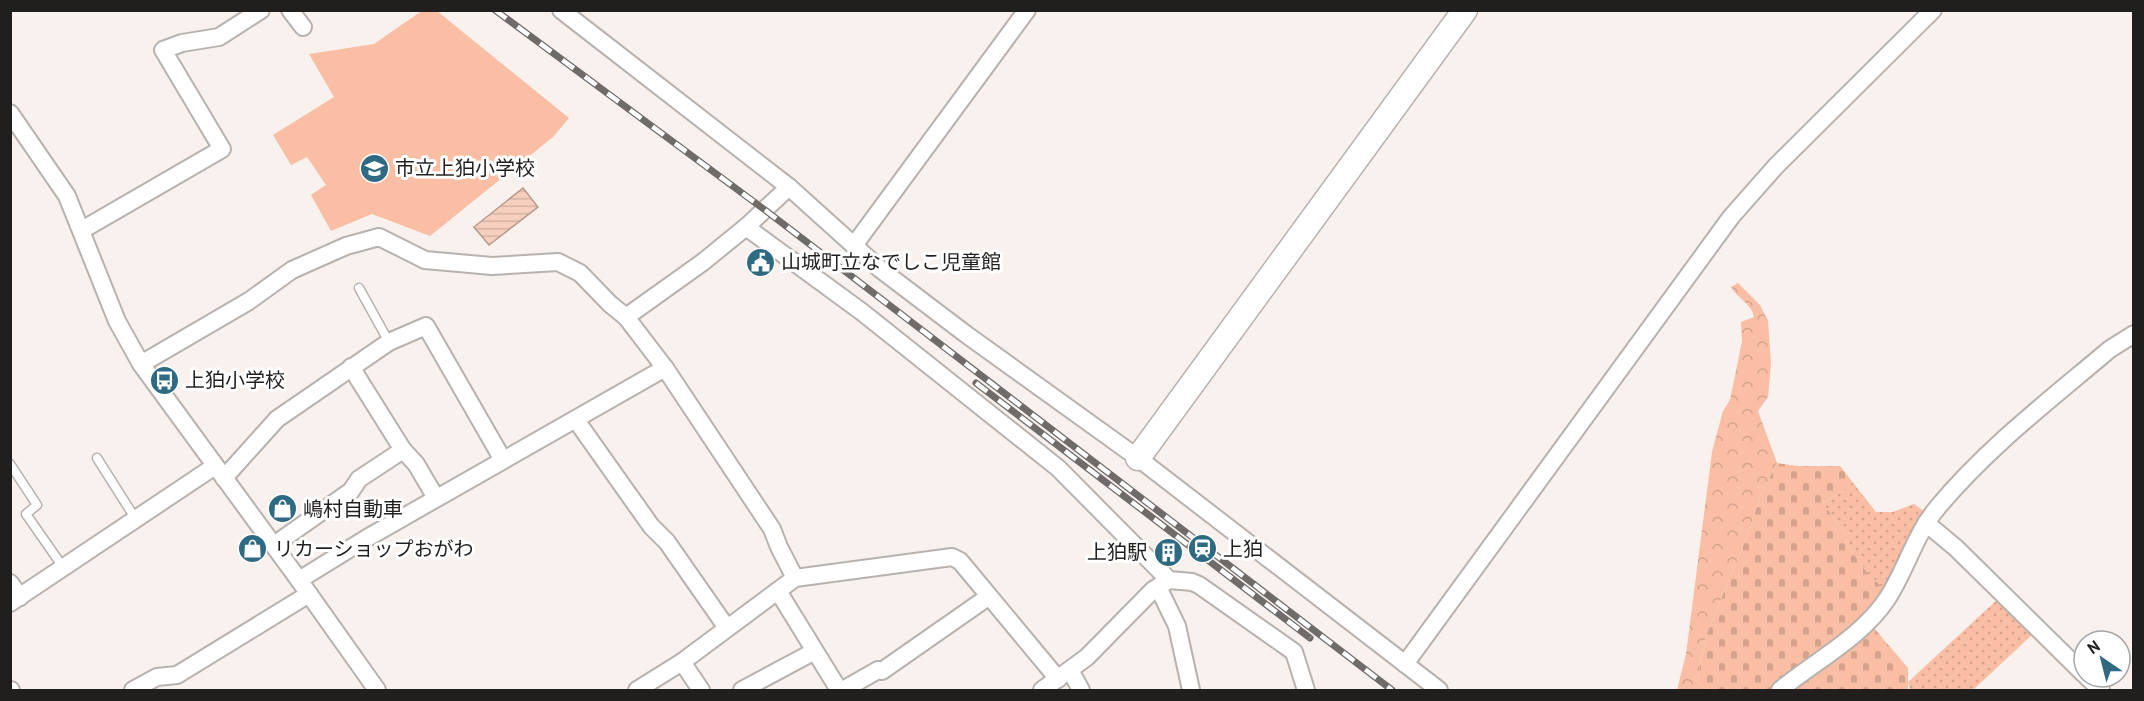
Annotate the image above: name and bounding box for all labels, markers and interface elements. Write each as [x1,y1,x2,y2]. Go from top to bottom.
school or university icon: 市立上狛小学校 [358,152,390,184]
place label: 市立上狛小学校 [395,155,535,181]
public building icon: 山城町立なでしこ児童館 [744,246,776,278]
place label: 山城町立なでしこ児童館 [781,249,1001,275]
bus stop icon: 上狛小学校 [148,364,180,396]
place label: 上狛小学校 [185,367,285,393]
shop icon: 嶋村自動車 [266,493,298,525]
place label: 嶋村自動車 [303,496,403,522]
shop icon: リカーショップおがわ [237,533,269,565]
station icon: 上狛 [1186,533,1218,565]
place label: リカーショップおがわ [274,536,474,562]
building icon: 上狛駅 [1152,536,1184,568]
place label: 上狛 [1223,536,1263,562]
place label: 上狛駅 [1087,539,1147,565]
north arrow [2072,629,2132,689]
text: N [2083,636,2103,658]

